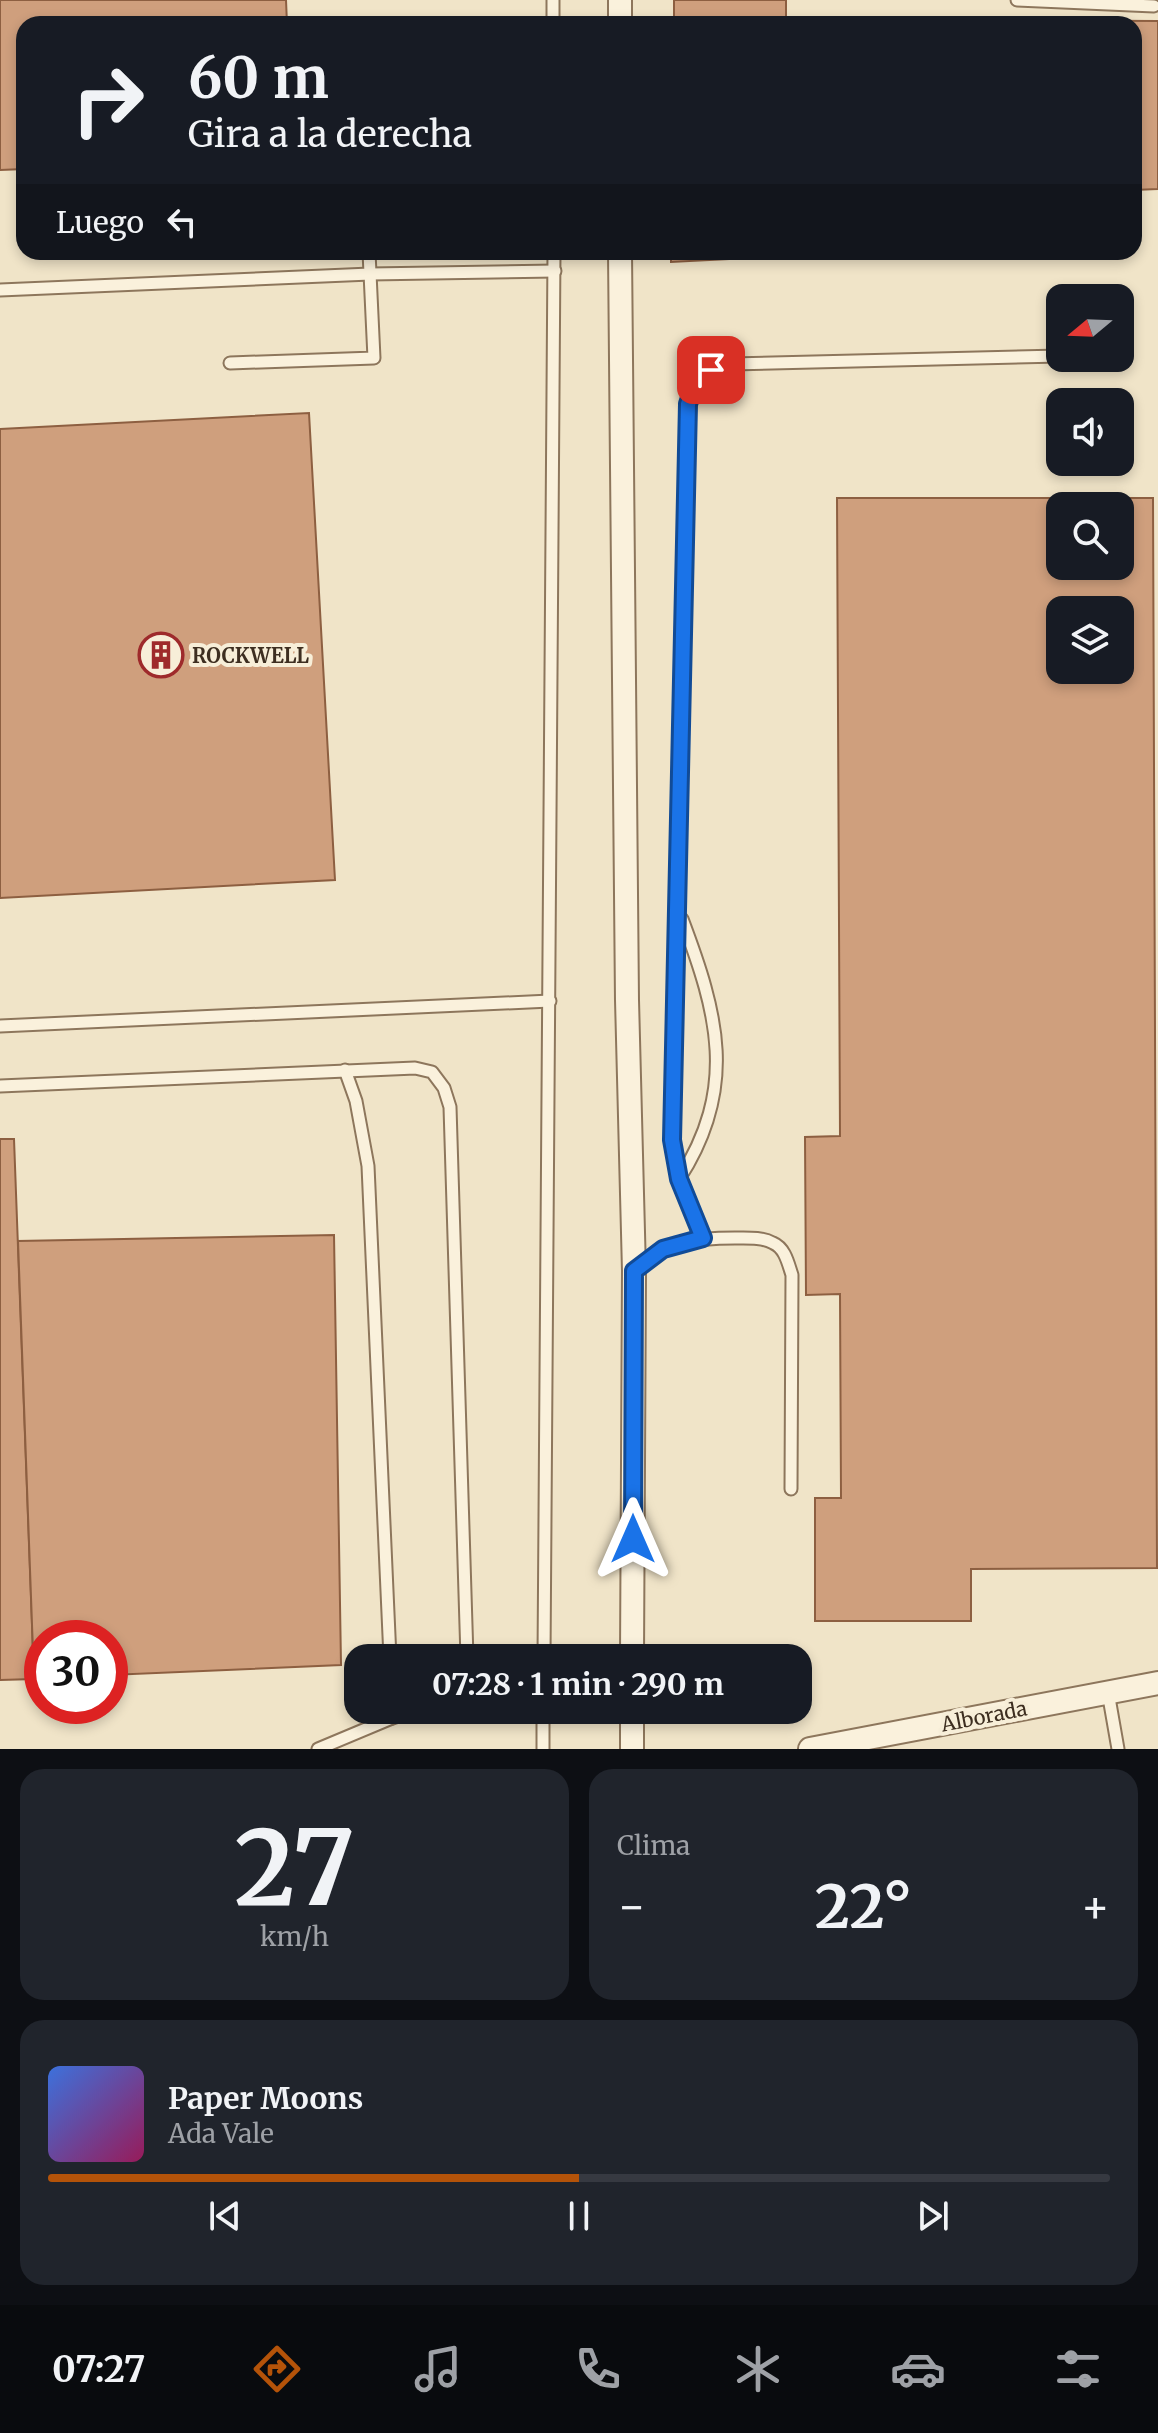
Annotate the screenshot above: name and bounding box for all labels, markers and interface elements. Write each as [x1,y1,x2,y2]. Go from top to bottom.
text: 60 m [188,43,329,113]
icon: right [56,48,160,152]
text: Gira a la derecha [188,112,472,157]
icon: left [160,200,204,244]
text: Luego [56,203,144,241]
north arrow [1046,284,1134,372]
map controls [1046,284,1134,684]
pin [677,336,745,404]
icon: arrive [689,348,733,392]
button: sound [1046,388,1134,476]
button: search [1046,492,1134,580]
button: layers [1046,596,1134,684]
building icon: ROCKWELL [137,631,185,679]
place label: ROCKWELL [192,643,309,668]
position arrow [591,1497,675,1581]
speed limit sign: 30 [24,1620,128,1724]
text: 07:28 · 1 min · 290 m [432,1665,724,1703]
street label: Alborada [938,1695,1029,1737]
text: 27 [234,1803,355,1933]
text: Clima [617,1829,690,1862]
text: 22° [815,1869,912,1944]
text: − [617,1879,646,1934]
text: + [1081,1879,1110,1934]
text: km/h [260,1920,329,1953]
text: Paper Moons [168,2079,363,2117]
text: Ada Vale [168,2117,274,2150]
icon: previous [203,2194,247,2238]
icon: pause [557,2194,601,2238]
icon: next [911,2194,955,2238]
icon: directions [249,2341,305,2397]
icon: music [410,2341,466,2397]
icon: phone [570,2341,626,2397]
icon: climate [730,2341,786,2397]
icon: car [890,2341,946,2397]
icon: filters [1050,2341,1106,2397]
text: 07:27 [52,2347,145,2392]

